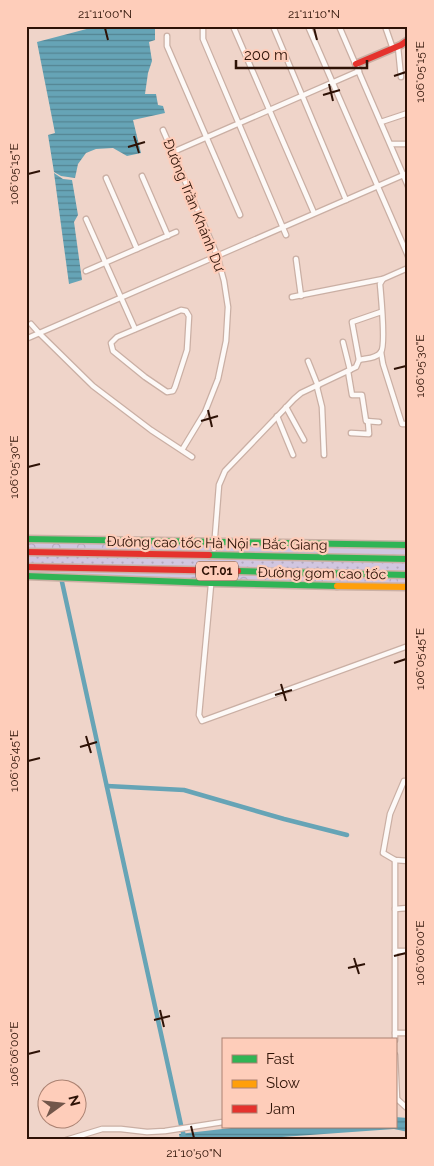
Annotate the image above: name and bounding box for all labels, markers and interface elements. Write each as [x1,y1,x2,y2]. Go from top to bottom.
text: 21°11'00"N [78,7,132,21]
text: 21°11'10"N [288,7,340,21]
scale bar [236,38,368,70]
text: 106°05'15"E [413,41,427,103]
text: 200 m [244,46,288,64]
street label: Đường Trần Khánh Dư [160,136,228,274]
text: 106°05'15"E [7,143,21,205]
text: 106°05'30"E [413,334,427,398]
text: 106°05'30"E [7,435,21,499]
street label: Đường cao tốc Hà Nội - Bắc Giang [106,533,328,553]
road number: CT.01 [196,562,238,580]
street label: Đường gom cao tốc [258,564,387,582]
text: 106°05'45"E [413,628,427,690]
text: 106°05'45"E [7,730,21,792]
text: 106°06'00"E [413,920,427,986]
text: 106°06'00"E [7,1021,21,1087]
legend [222,1038,396,1128]
text: Fast [266,1050,294,1068]
text: Slow [266,1074,300,1092]
north arrow [38,1078,88,1128]
text: N [65,1093,84,1108]
text: Jam [266,1100,295,1118]
text: 21°10'50"N [166,1146,222,1160]

